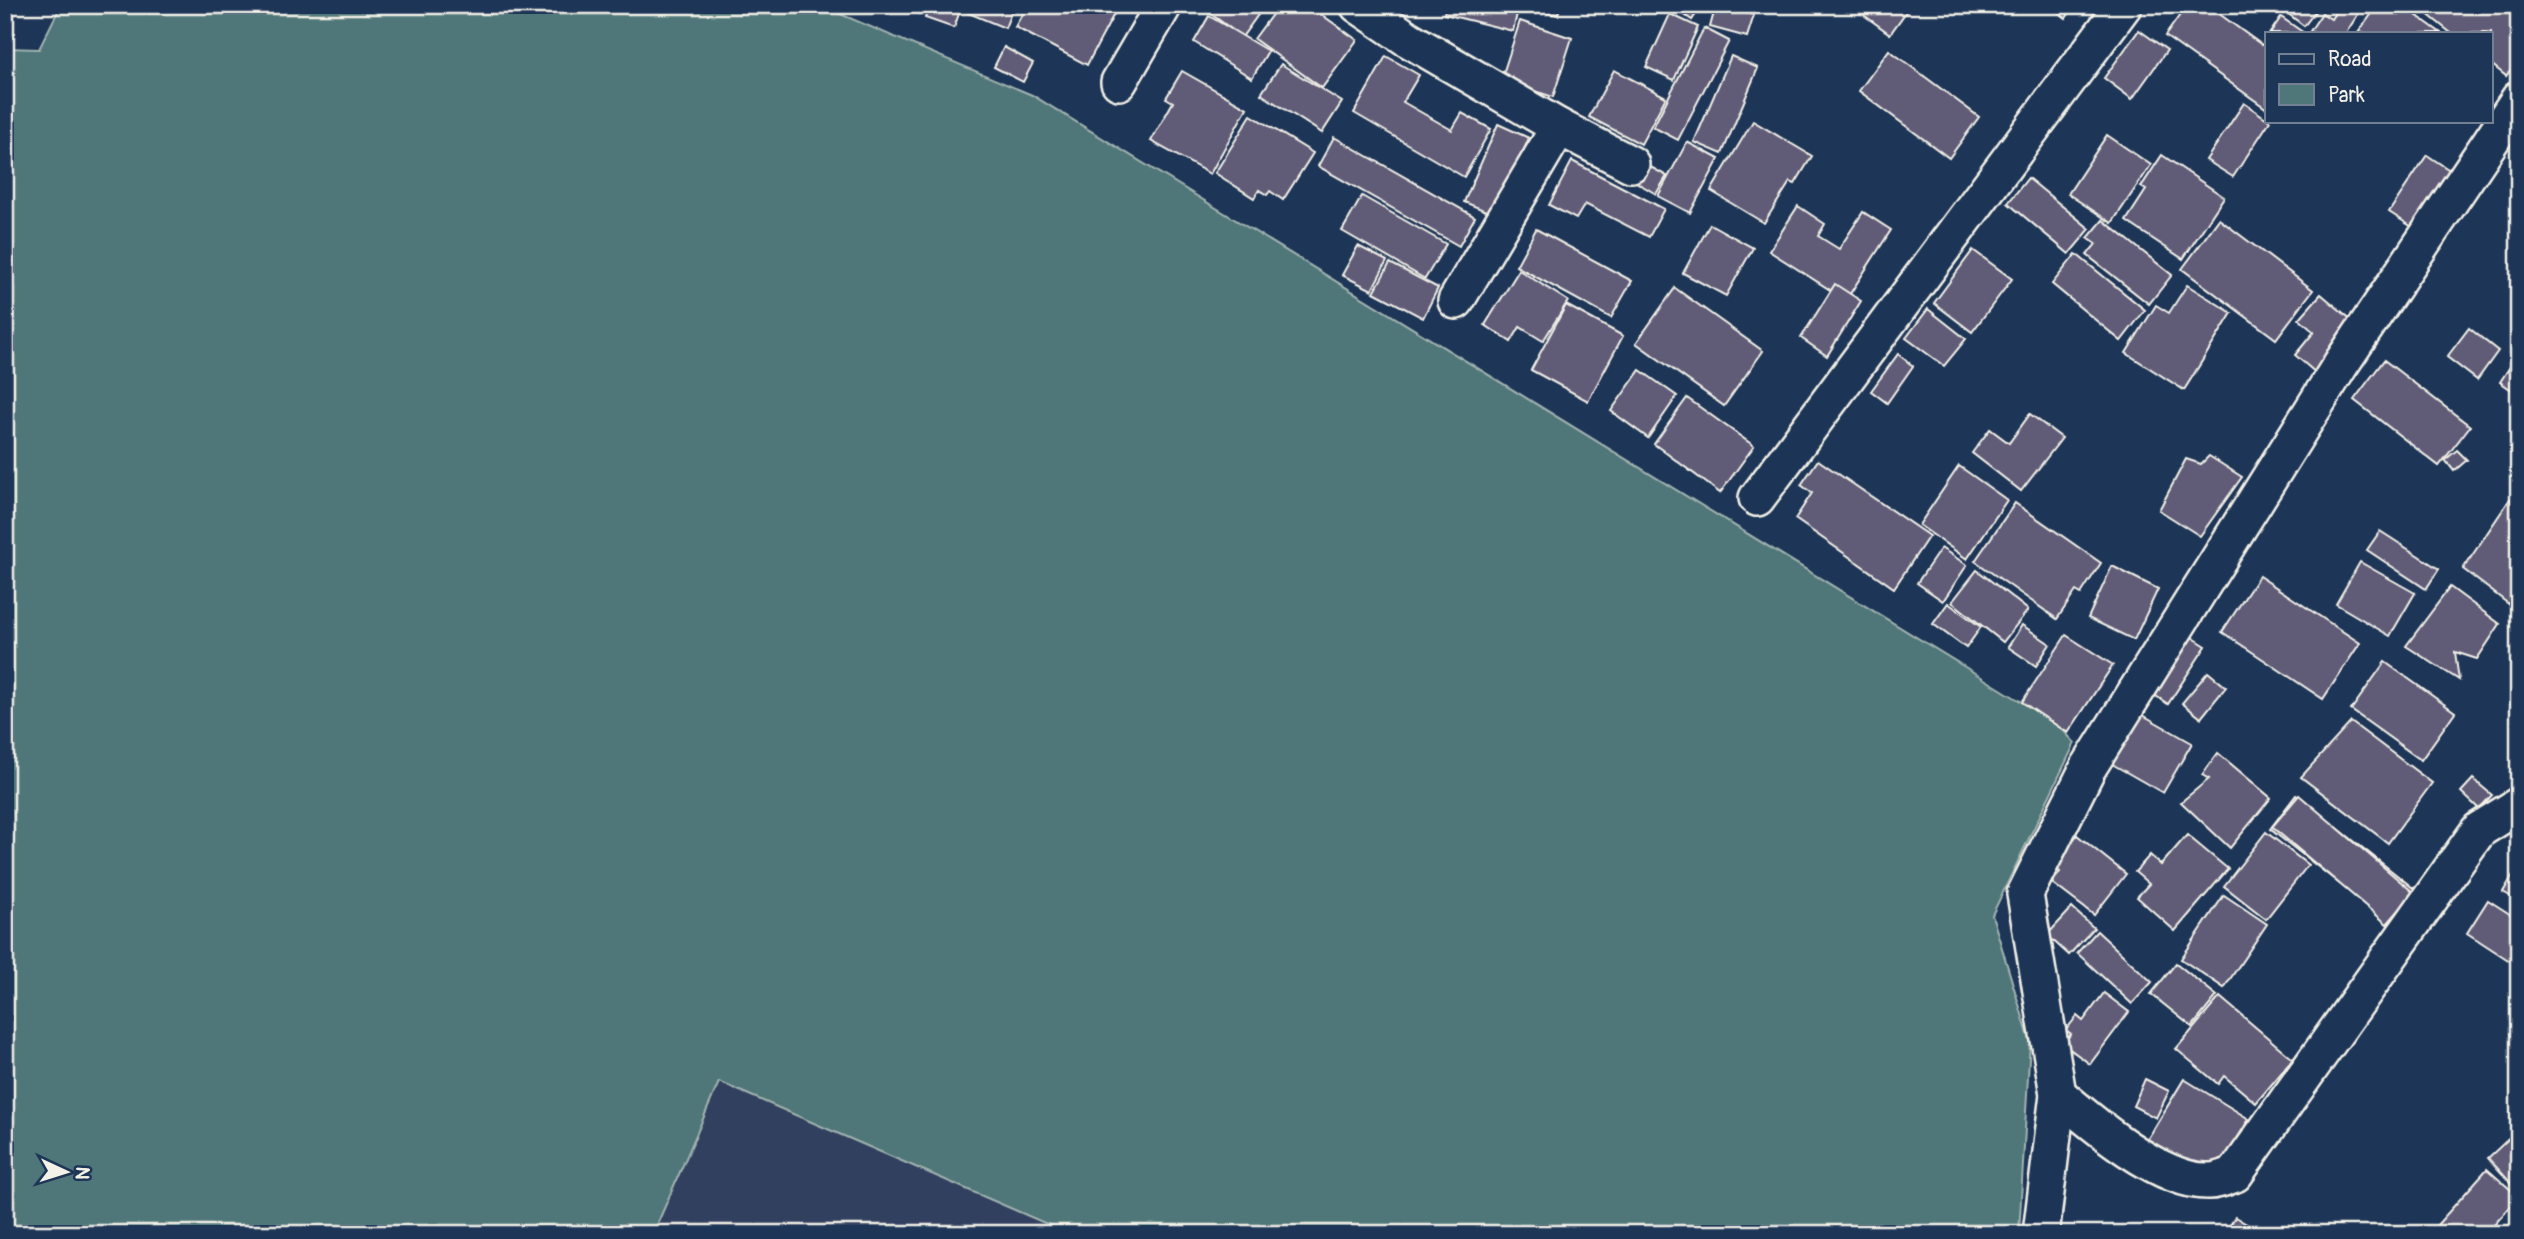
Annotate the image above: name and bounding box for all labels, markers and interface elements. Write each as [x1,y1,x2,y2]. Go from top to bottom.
legend [2265,32,2492,122]
text: Road [2328,46,2372,73]
text: Park [2328,82,2365,109]
north arrow [32,1138,102,1208]
text: N [70,1166,94,1181]

